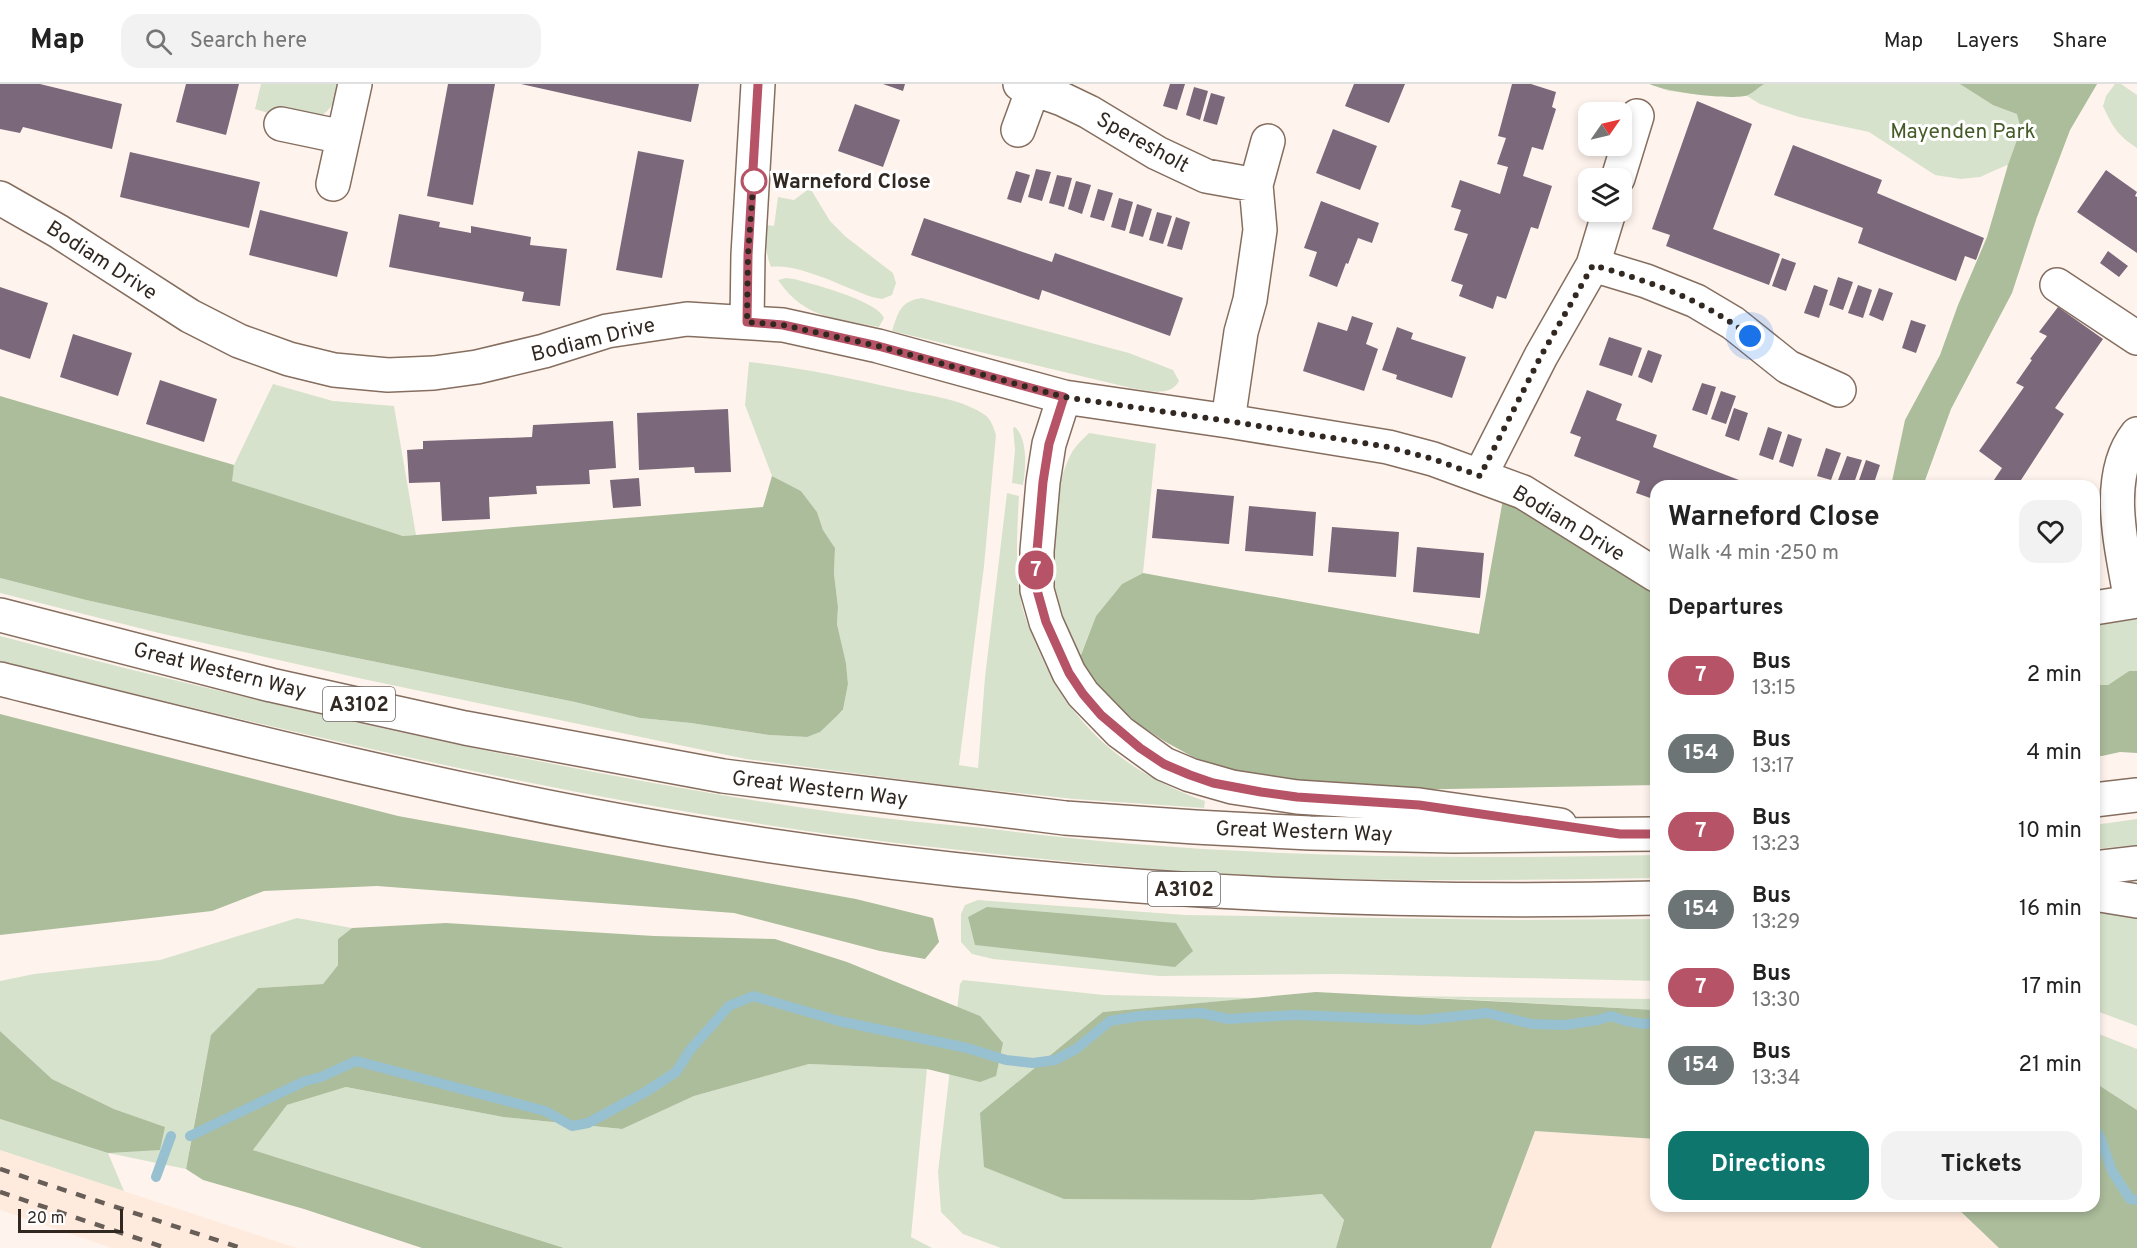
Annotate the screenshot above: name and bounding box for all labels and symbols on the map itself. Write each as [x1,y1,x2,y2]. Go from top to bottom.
north arrow [1578,102,1632,156]
street label: Speresholt [1091,107,1193,180]
park label: Mayenden Park [1890,119,2036,146]
marker: Warneford Close [741,168,767,194]
place label: Warneford Close [772,169,931,196]
street label: Bodiam Drive [41,215,162,307]
street label: Bodiam Drive [529,312,658,369]
your location [1735,321,1765,351]
street label: Bodiam Drive [1507,480,1630,569]
line badge: 7 [1016,550,1056,590]
street label: Great Western Way [130,637,309,706]
road number: A3102 [323,687,395,721]
street label: Great Western Way [730,765,909,814]
street label: Great Western Way [1215,816,1393,849]
road number: A3102 [1148,872,1220,906]
scale bar [18,1206,123,1234]

